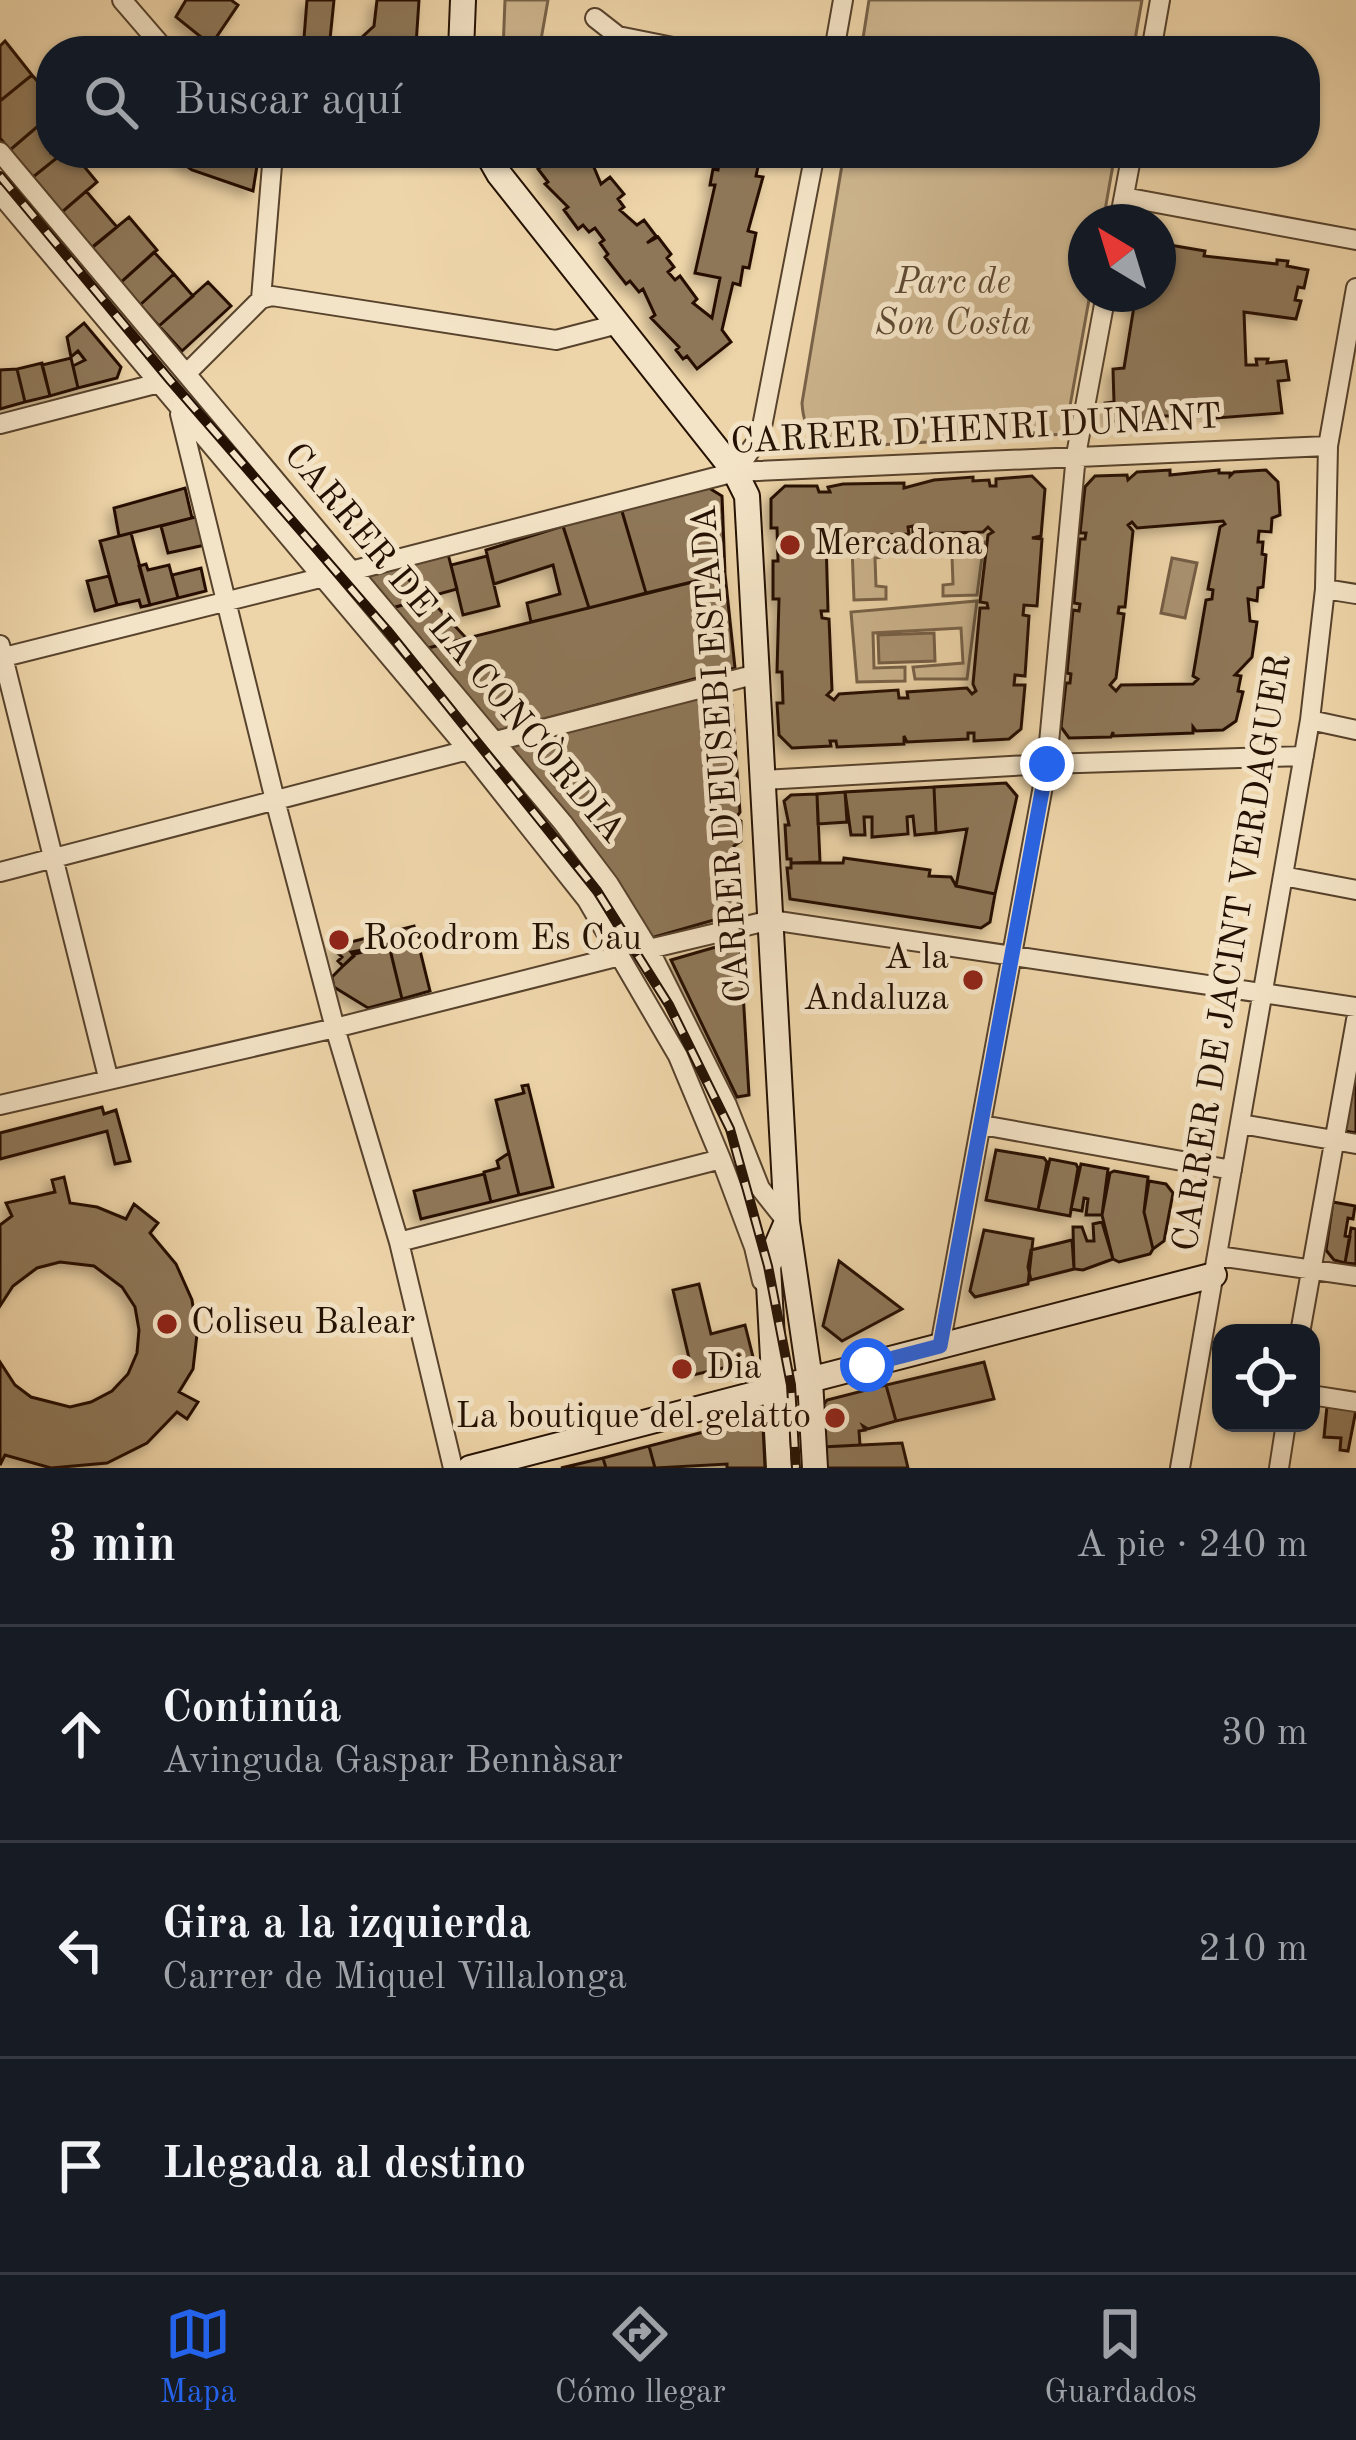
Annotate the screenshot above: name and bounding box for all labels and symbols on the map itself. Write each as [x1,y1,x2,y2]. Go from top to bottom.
north arrow [1068,204,1176,312]
park label: Parc de Son Costa [875,266,1031,343]
street label: CARRER D'HENRI DUNANT [730,400,1222,462]
street label: CARRER DE LA CONCÒRDIA [276,433,636,850]
street label: CARRER D'EUSEBI ESTADA [688,504,758,1004]
place label: Mercadona [814,527,983,563]
marker: Mercadona [777,532,803,558]
street label: CARRER DE JACINT VERDAGUER [1169,652,1299,1254]
route end [1020,737,1074,791]
place label: Rocodrom Es Cau [363,922,642,958]
marker: Rocodrom Es Cau [326,927,352,953]
place label: A la Andaluza [803,941,949,1018]
marker: A la Andaluza [960,967,986,993]
place label: Coliseu Balear [191,1306,416,1342]
marker: Coliseu Balear [154,1311,180,1337]
route start [840,1338,894,1392]
place label: Dia [706,1351,762,1387]
marker: Dia [669,1356,695,1382]
place label: La boutique del gelatto [456,1400,811,1436]
marker: La boutique del gelatto [822,1405,848,1431]

